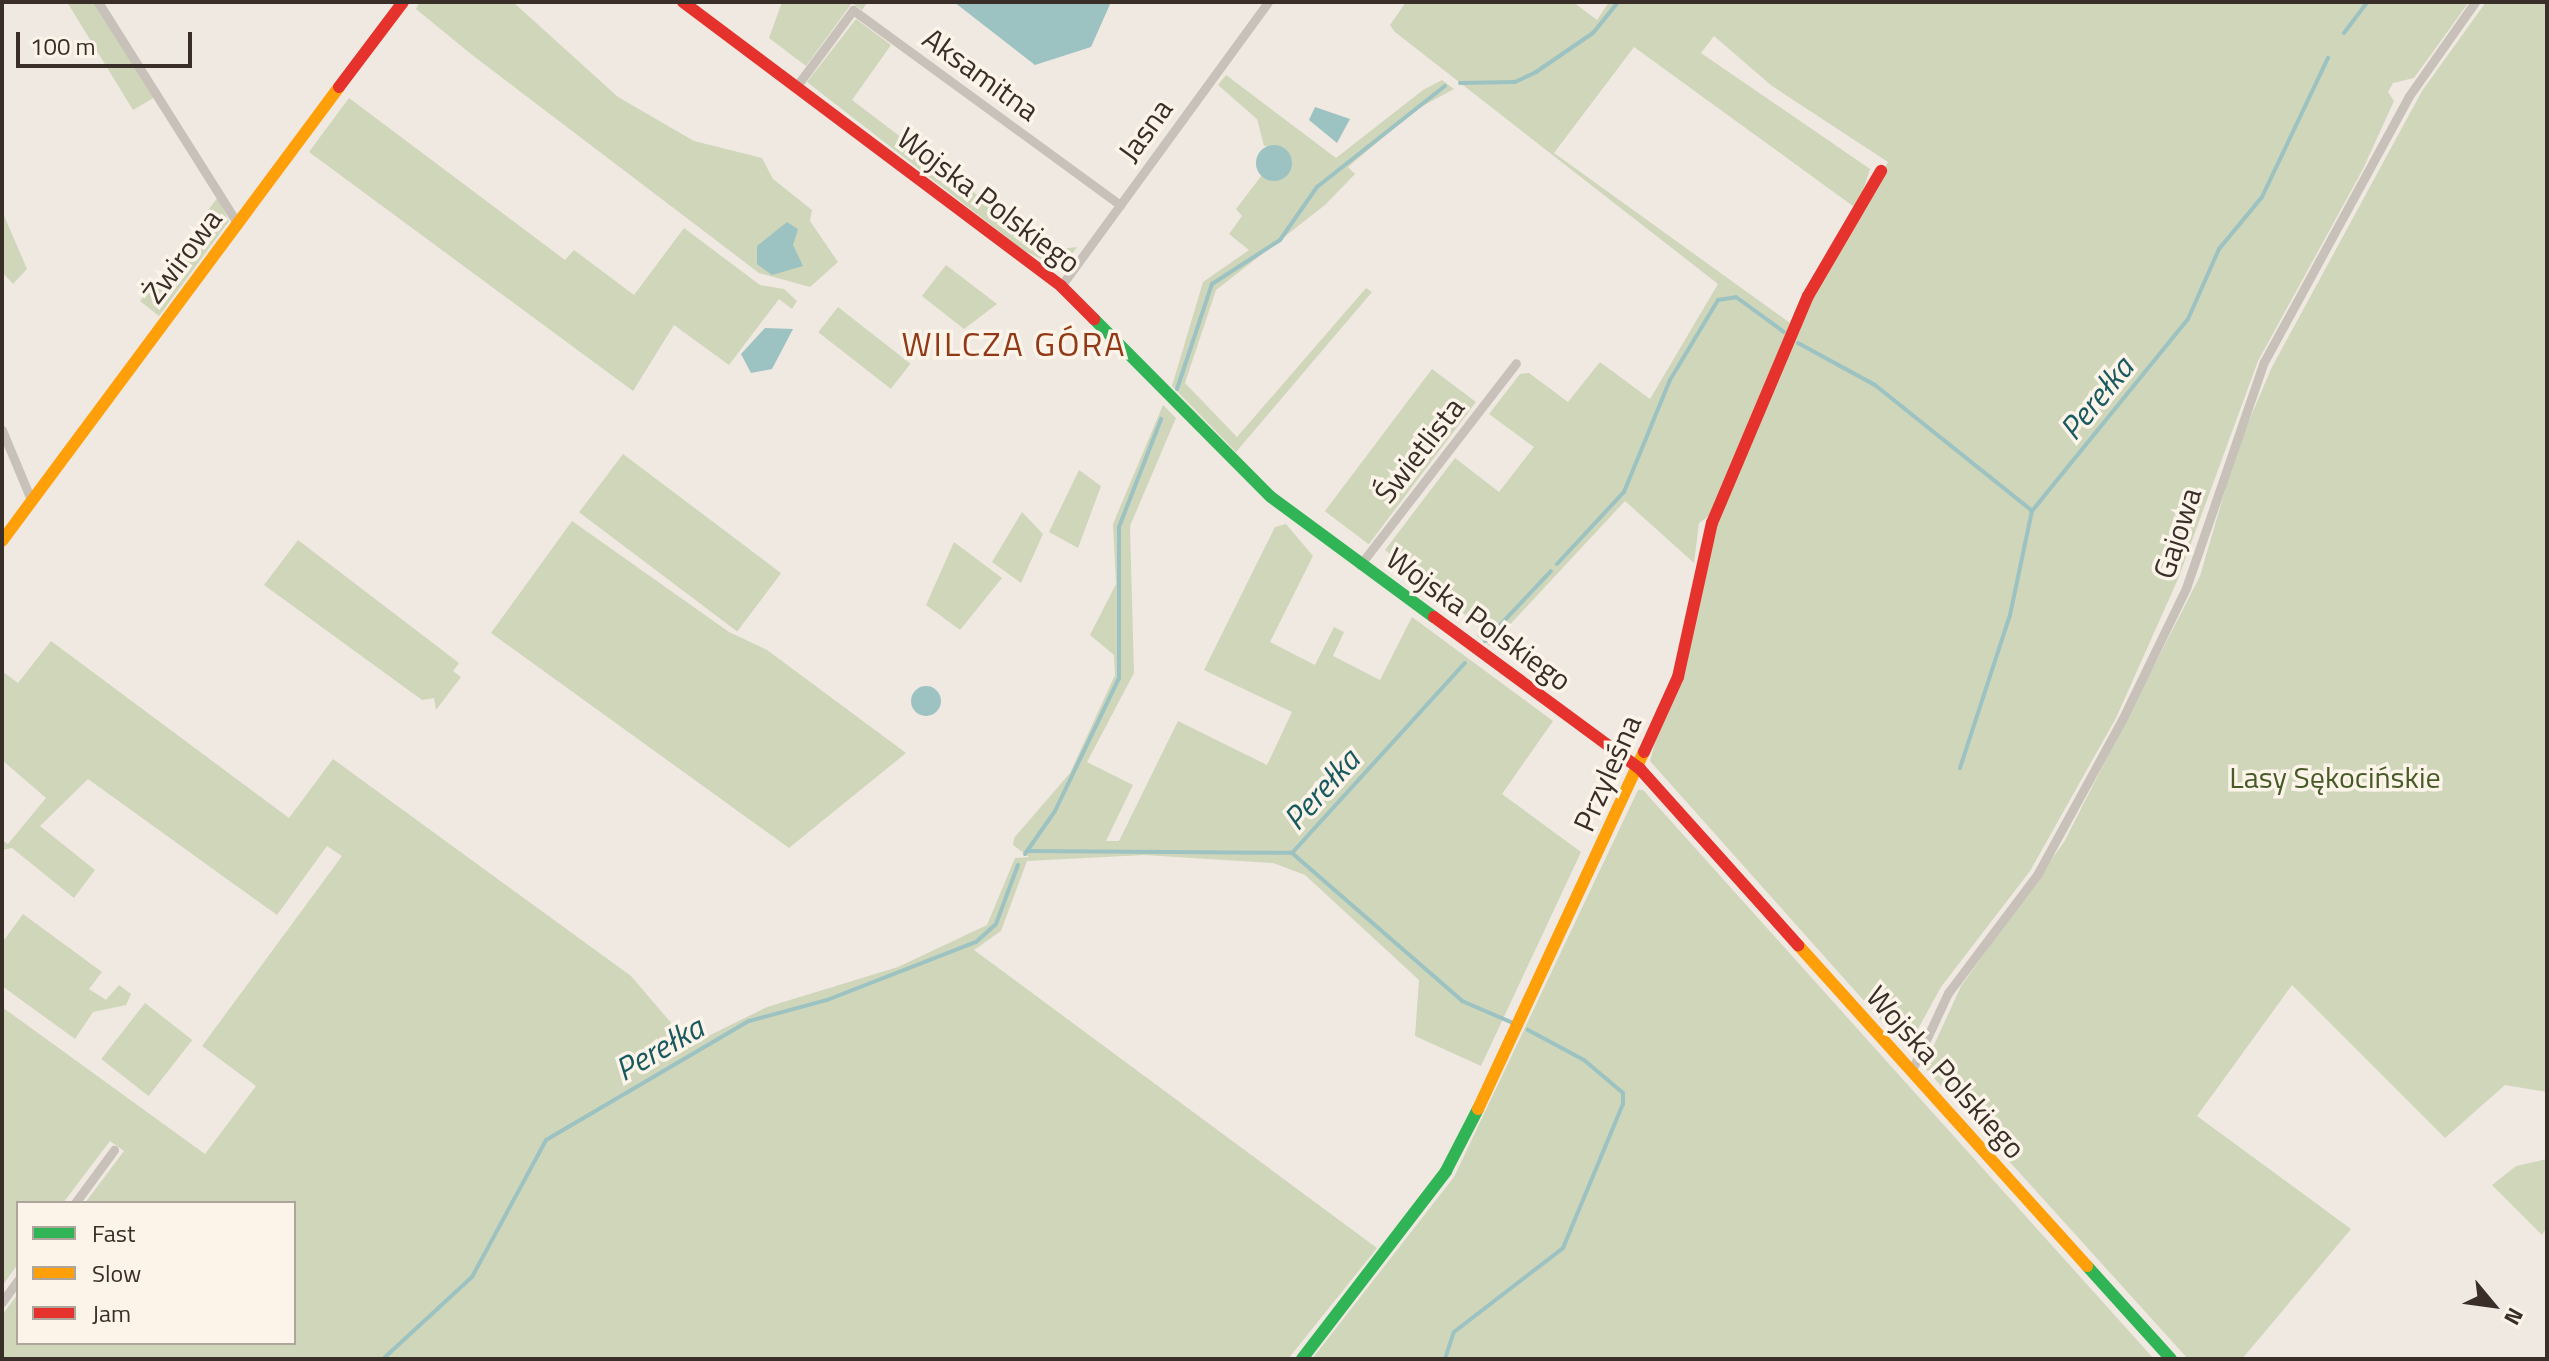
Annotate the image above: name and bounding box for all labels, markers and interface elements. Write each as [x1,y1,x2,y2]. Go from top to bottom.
scale bar [20,16,196,66]
street label: Aksamitna [916,20,1046,128]
text: 100 m [30,28,96,64]
street label: Jasna [1110,92,1180,168]
street label: Wojska Polskiego [890,119,1088,281]
street label: Żwirowa [135,202,229,310]
district label: WILCZA GÓRA [901,324,1127,364]
water label: Perełka [2051,349,2141,447]
street label: Świetlista [1367,390,1471,510]
street label: Gajowa [2145,483,2209,583]
street label: Wojska Polskiego [1379,540,1579,698]
street label: Przyleśna [1565,709,1649,837]
water label: Perełka [1275,741,1367,837]
park label: Lasy Sękocińskie [2229,759,2441,795]
street label: Wojska Polskiego [1859,978,2033,1166]
water label: Perełka [608,1008,710,1088]
legend [16,1201,296,1345]
text: Fast [92,1215,135,1251]
text: Slow [92,1255,141,1291]
north arrow [2453,1265,2533,1345]
text: Jam [92,1295,131,1331]
text: N [2495,1302,2533,1332]

